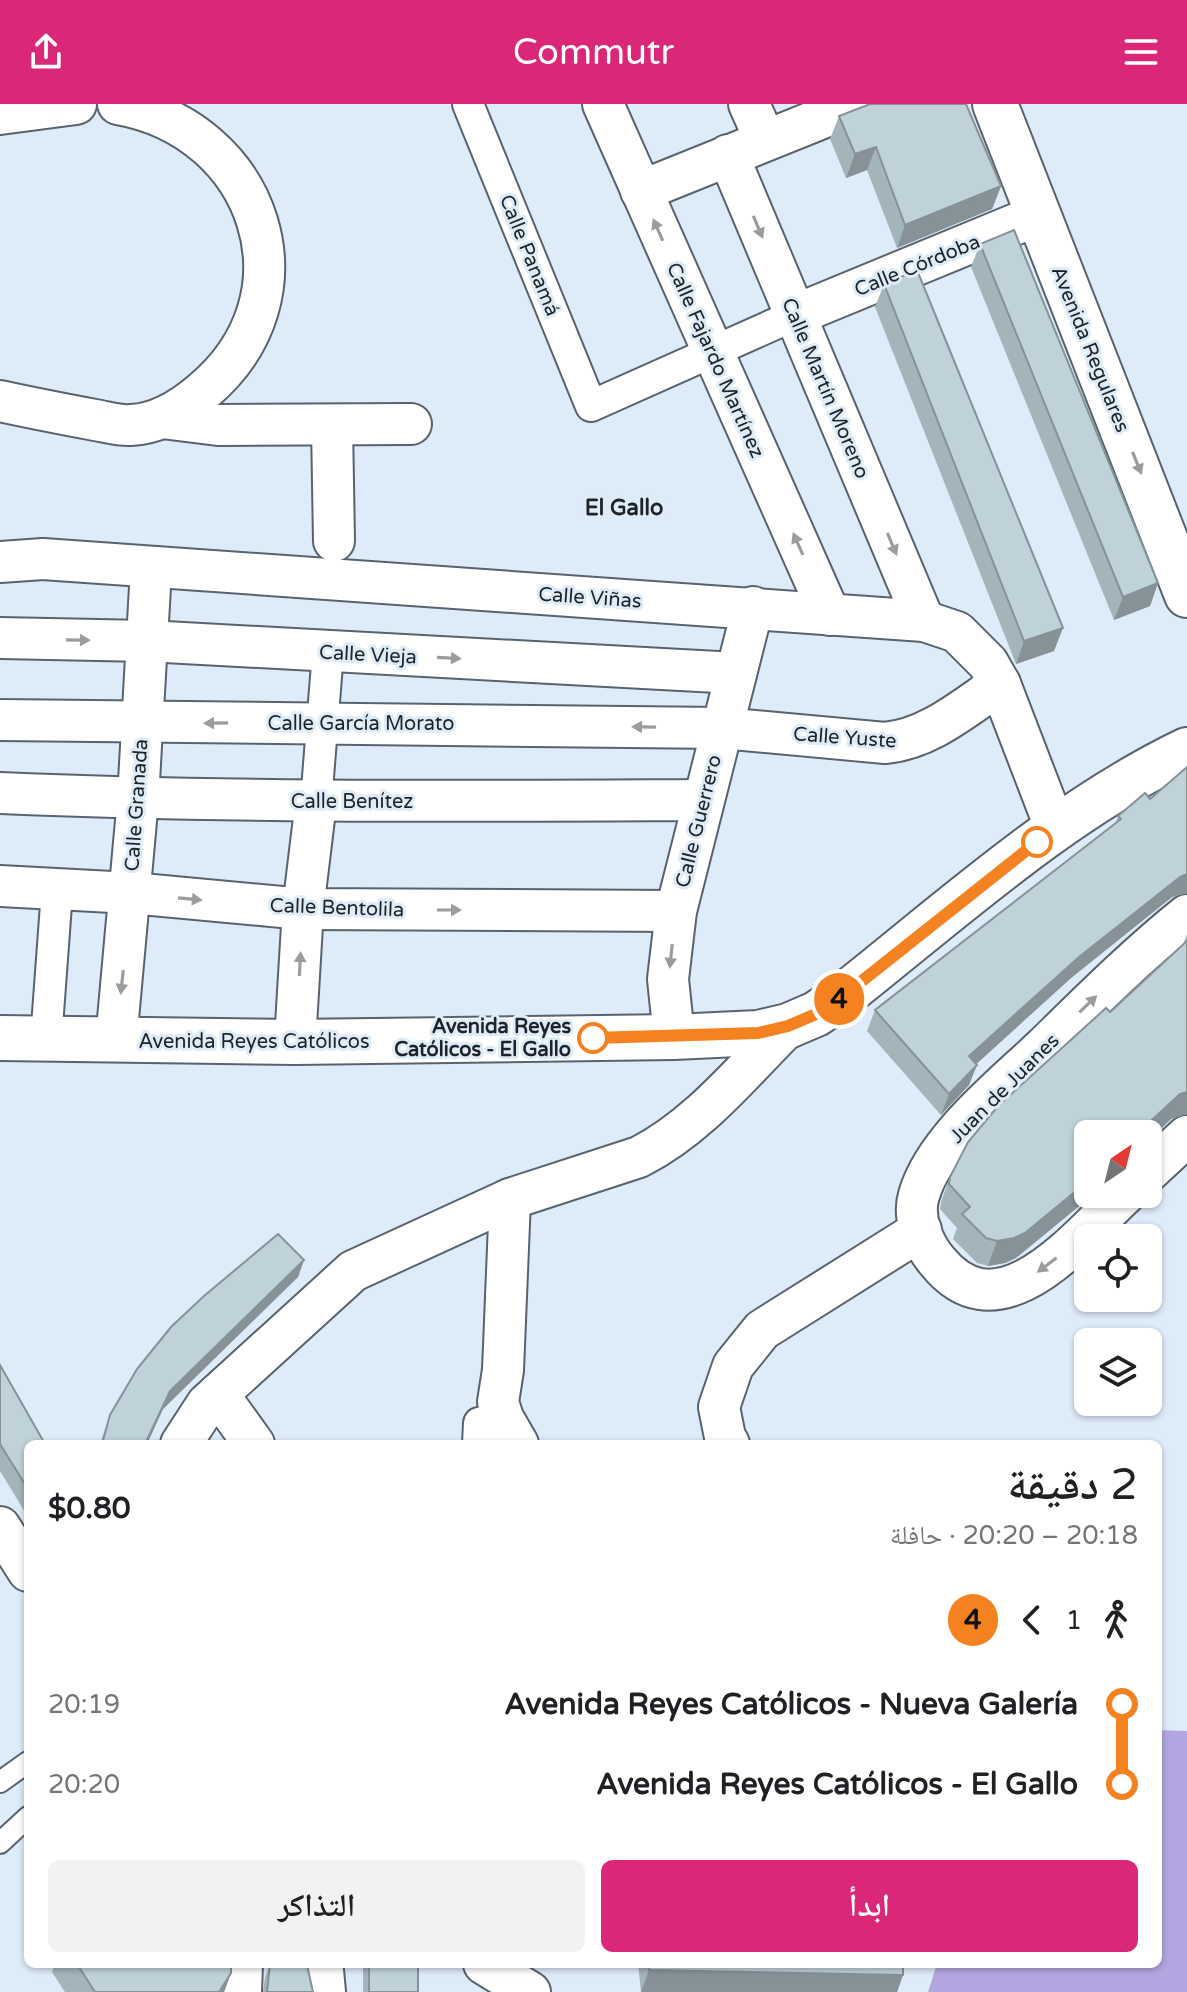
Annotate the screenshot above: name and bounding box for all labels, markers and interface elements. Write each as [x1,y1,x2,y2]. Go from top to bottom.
icon: share [24,30,68,74]
icon: menu [1119,30,1163,74]
text: Commutr [513,31,674,74]
street label: Calle Panamá [494,191,564,320]
one-way arrow [752,215,765,239]
one-way arrow [652,218,665,242]
street label: Calle Córdoba [851,230,984,302]
street label: Calle Fajardo Martínez [661,259,769,462]
street label: Avenida Regulares [1046,263,1134,436]
street label: Calle Martín Moreno [776,294,874,482]
one-way arrow [1130,451,1143,475]
district label: El Gallo [585,495,663,521]
one-way arrow [791,532,805,556]
one-way arrow [886,532,899,556]
street label: Calle Viñas [538,582,642,614]
one-way arrow [66,633,91,646]
street label: Calle Vieja [318,640,417,670]
one-way arrow [437,652,462,665]
street label: Calle García Morato [268,712,454,736]
one-way arrow [203,717,228,729]
one-way arrow [631,720,656,733]
street label: Calle Yuste [792,722,897,754]
street label: Calle Granada [120,738,154,872]
street label: Calle Guerrero [671,752,727,890]
street label: Calle Benítez [291,790,413,814]
unlabelled marker [1022,827,1052,857]
one-way arrow [177,892,202,905]
street label: Calle Bentolila [269,894,405,922]
one-way arrow [437,903,462,916]
one-way arrow [664,944,677,969]
one-way arrow [294,951,307,976]
one-way arrow [115,969,128,994]
line badge: 4 [813,973,865,1025]
text: 4 [830,982,848,1016]
one-way arrow [1078,995,1097,1014]
place label: Avenida Reyes Católicos - El Gallo [394,1015,571,1062]
marker: Avenida Reyes Católicos - El Gallo [578,1023,608,1053]
street label: Juan de Juanes [945,1029,1064,1148]
street label: Avenida Reyes Católicos [138,1030,370,1054]
north arrow [1074,1120,1162,1208]
map controls [1074,1120,1162,1416]
button: locate [1074,1224,1162,1312]
one-way arrow [1037,1257,1057,1273]
button: layers [1074,1328,1162,1416]
text: 2 دقيقة [1007,1459,1138,1512]
text: $0.80 [48,1490,131,1527]
text: 20:18 – 20:20 · حافلة [890,1520,1138,1551]
icon: back [1010,1598,1054,1642]
icon: walk [1094,1598,1138,1642]
text: 4 [964,1603,982,1637]
text: 1 [1066,1605,1082,1636]
text: Avenida Reyes Católicos - Nueva Galería [504,1686,1078,1723]
text: 20:19 [48,1689,120,1720]
text: Avenida Reyes Católicos - El Gallo [596,1766,1078,1803]
text: 20:20 [48,1769,120,1800]
button: التذاكر [48,1860,585,1952]
button: ابدأ [601,1860,1138,1952]

